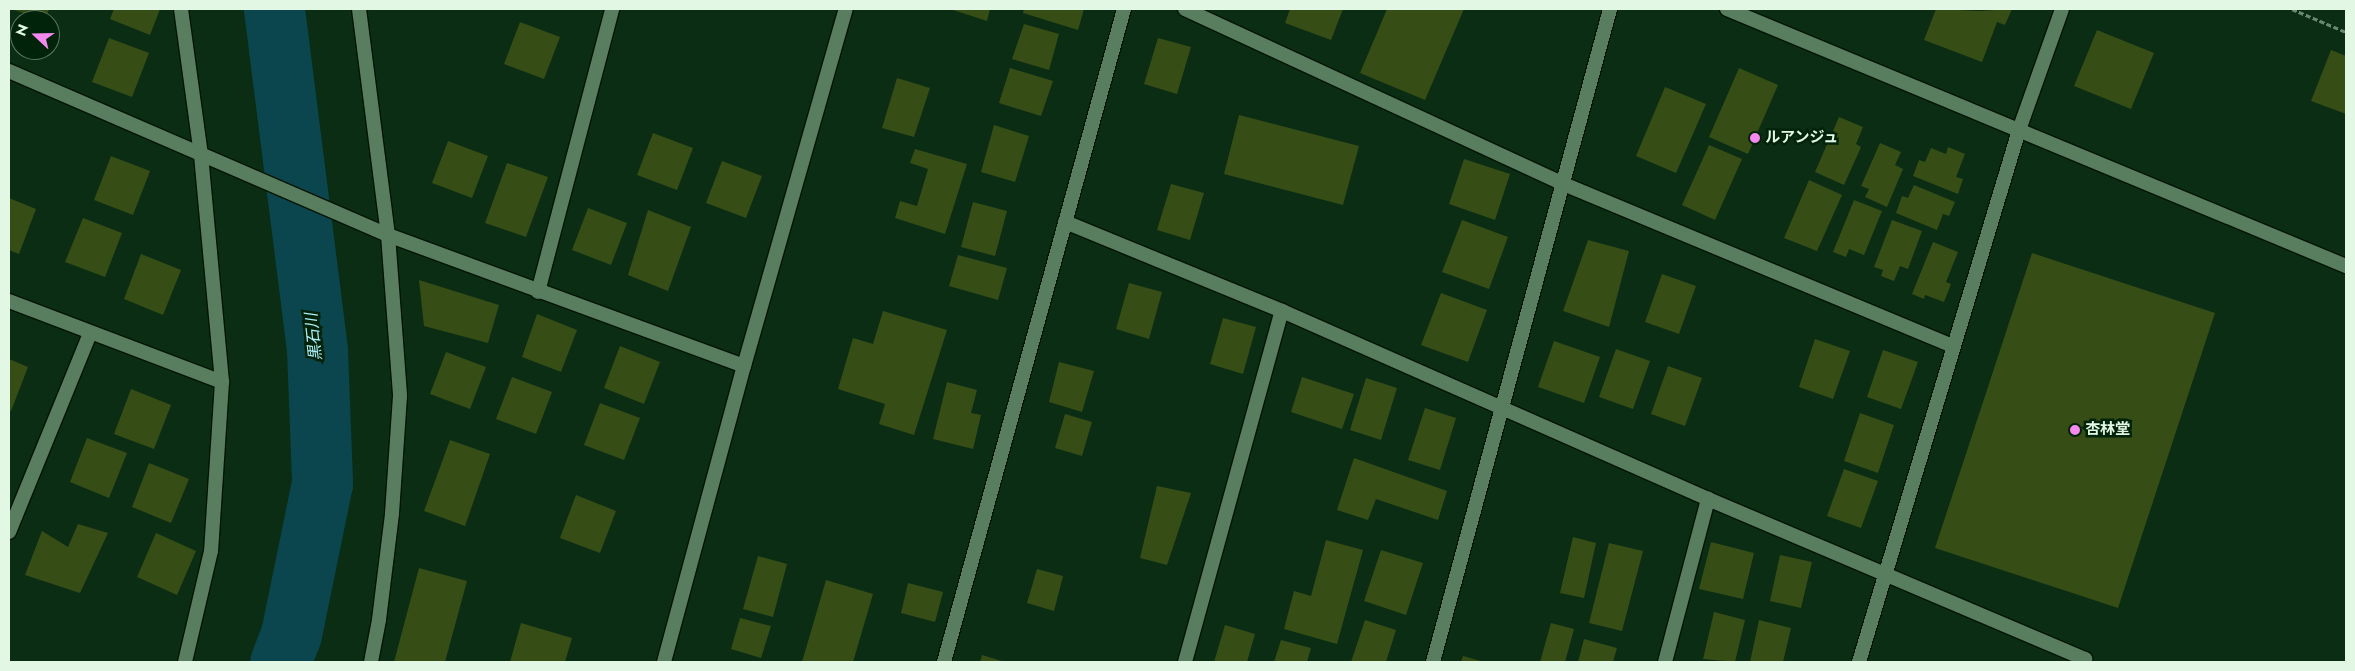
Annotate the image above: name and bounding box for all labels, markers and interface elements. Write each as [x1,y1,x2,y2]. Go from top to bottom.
north arrow [10,10,60,60]
text: N [11,21,33,39]
place label: ルアンジュ [1765,129,1840,147]
marker: ルアンジュ [1749,132,1761,144]
water label: 黒石川 [302,312,326,362]
place label: 杏林堂 [2085,421,2130,439]
marker: 杏林堂 [2069,424,2081,436]

